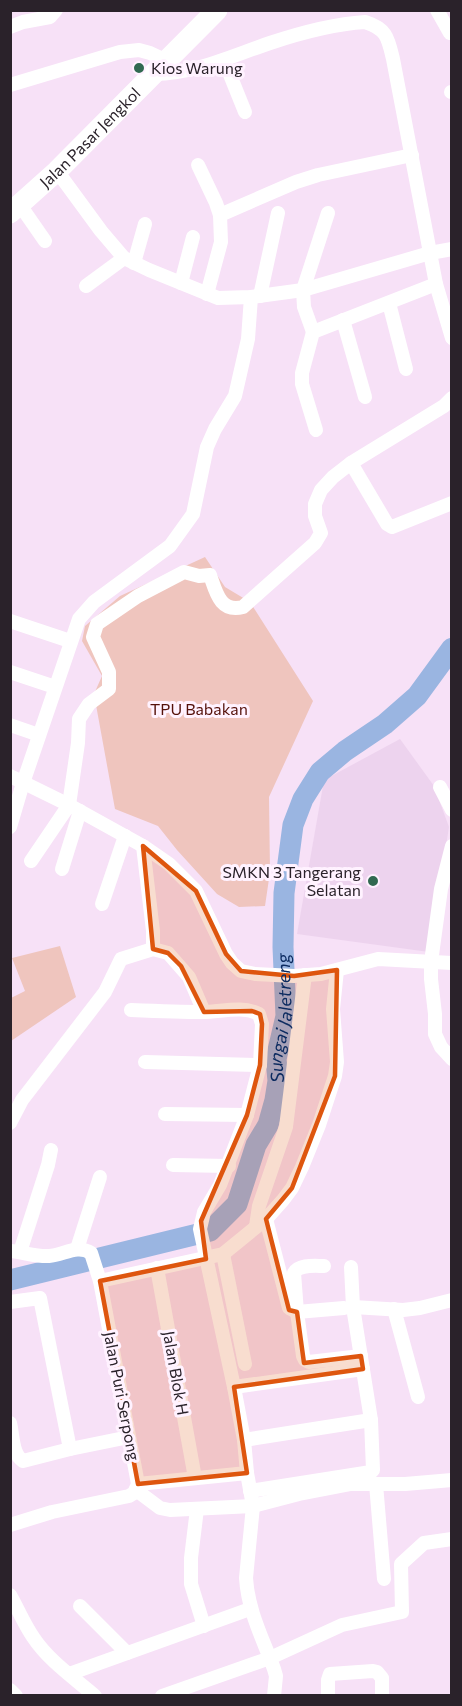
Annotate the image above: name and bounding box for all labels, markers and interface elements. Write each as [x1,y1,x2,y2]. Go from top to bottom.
place label: Kios Warung [151,58,243,77]
marker: Kios Warung [132,61,146,75]
street label: Jalan Pasar Jengkol [35,83,144,191]
park label: TPU Babakan [150,699,248,718]
place label: SMKN 3 Tangerang Selatan [222,862,361,899]
marker: SMKN 3 Tangerang Selatan [366,874,380,888]
water label: Sungai Jaletreng [264,952,297,1084]
street label: Jalan Blok H [160,1329,193,1417]
street label: Jalan Puri Serpong [101,1330,144,1462]

